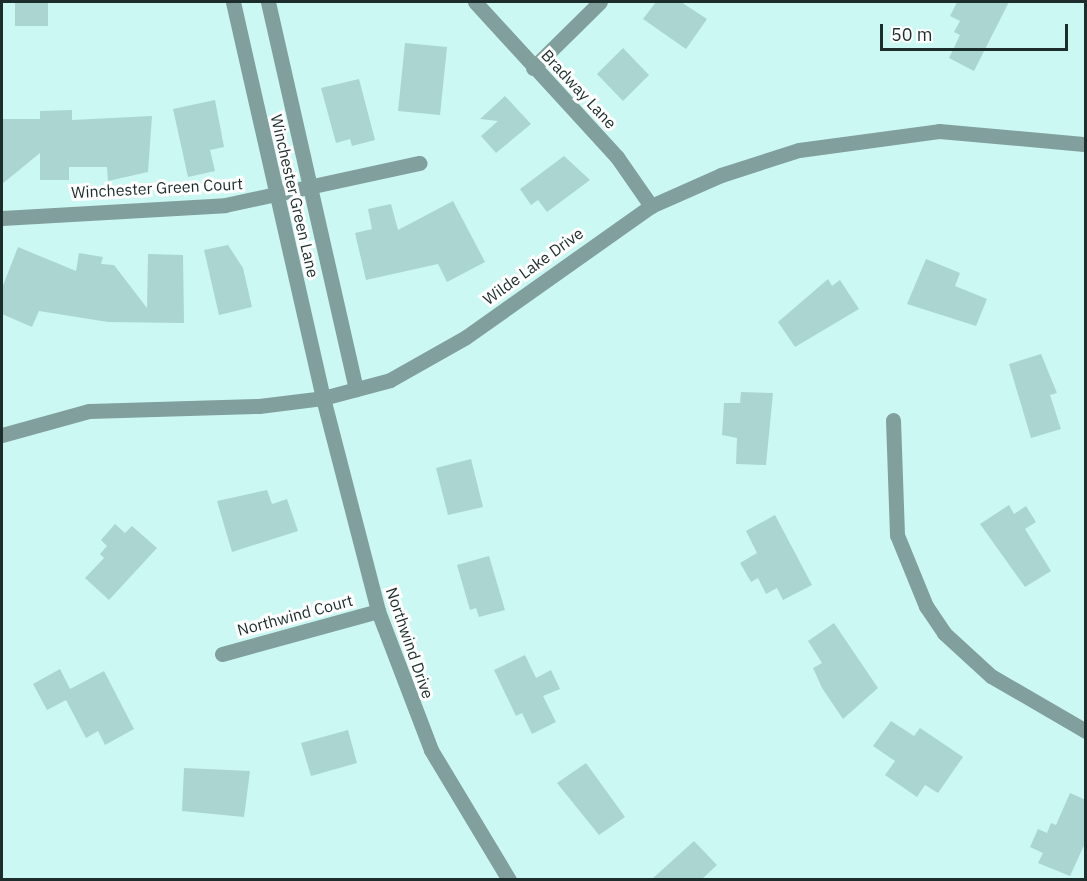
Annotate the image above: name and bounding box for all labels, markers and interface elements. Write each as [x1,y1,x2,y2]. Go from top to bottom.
scale bar [883,12,1070,50]
text: 50 m [891,23,933,46]
street label: Bradway Lane [538,46,620,132]
street label: Winchester Green Lane [267,113,323,279]
street label: Winchester Green Court [71,174,243,202]
street label: Wilde Lake Drive [479,223,587,309]
street label: Northwind Drive [382,585,438,701]
street label: Northwind Court [235,590,355,640]

